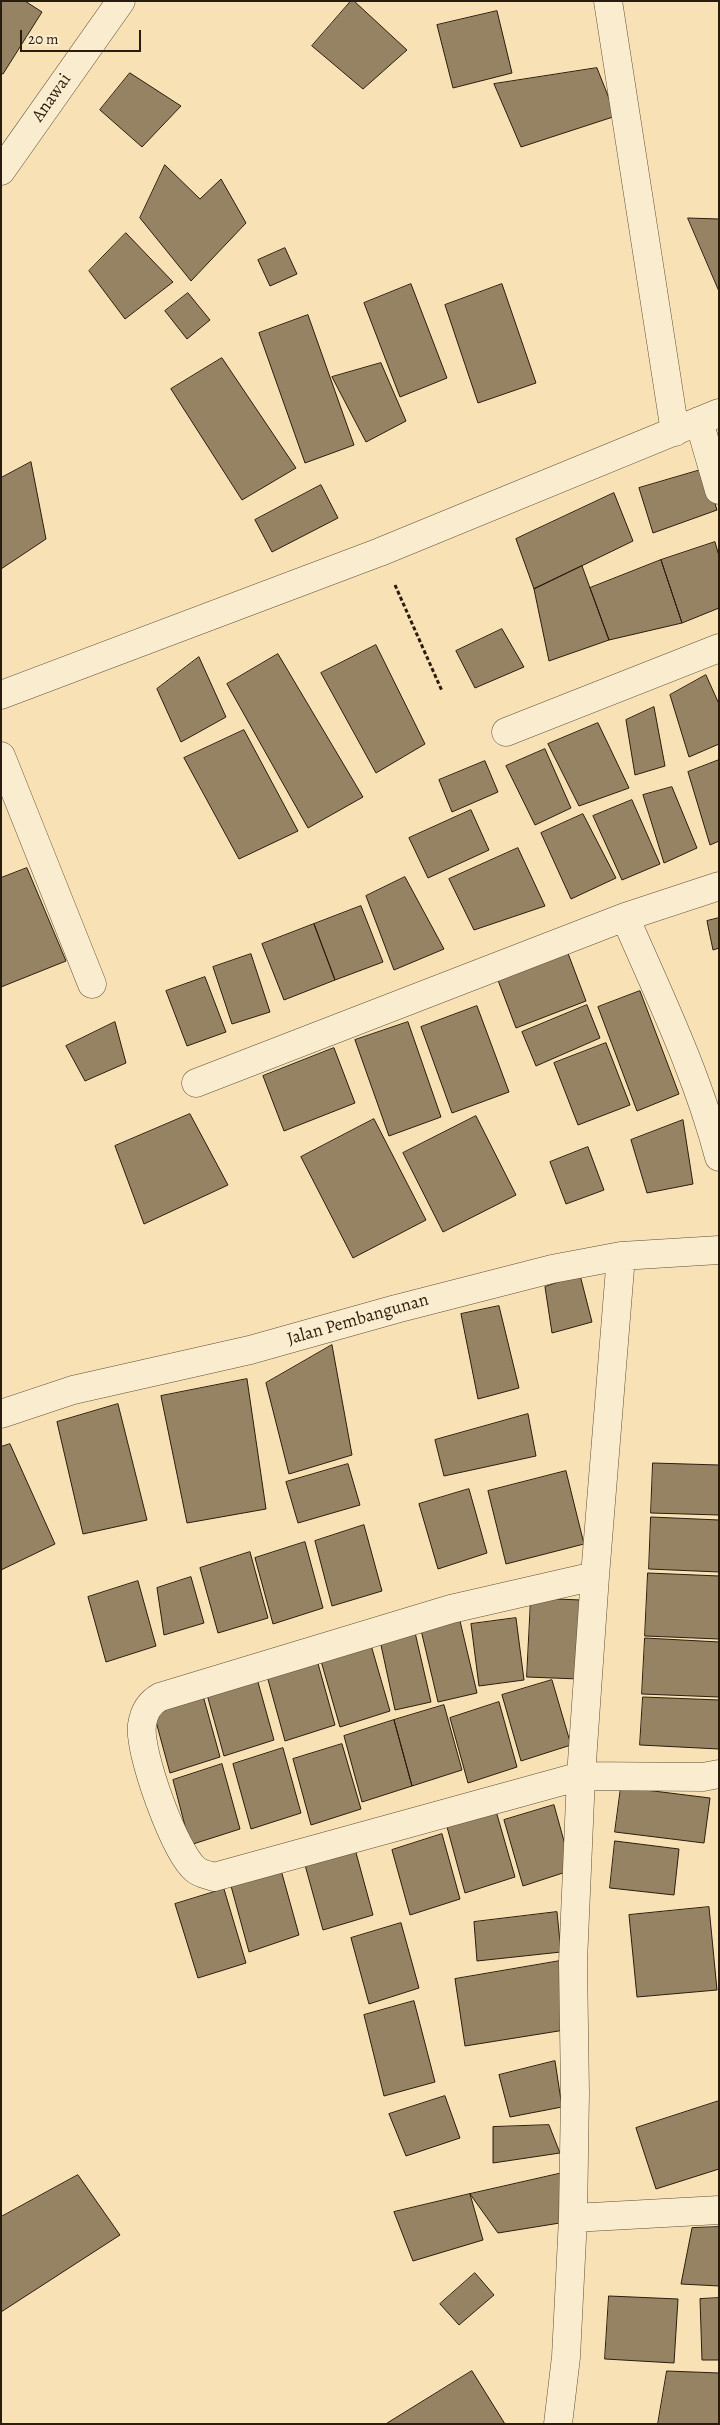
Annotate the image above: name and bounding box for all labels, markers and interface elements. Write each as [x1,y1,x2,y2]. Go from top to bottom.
scale bar [22,20,144,52]
text: 20 m [28,29,59,49]
street label: Anawai [28,70,76,126]
street label: Jalan Pembangunan [285,1289,431,1351]

